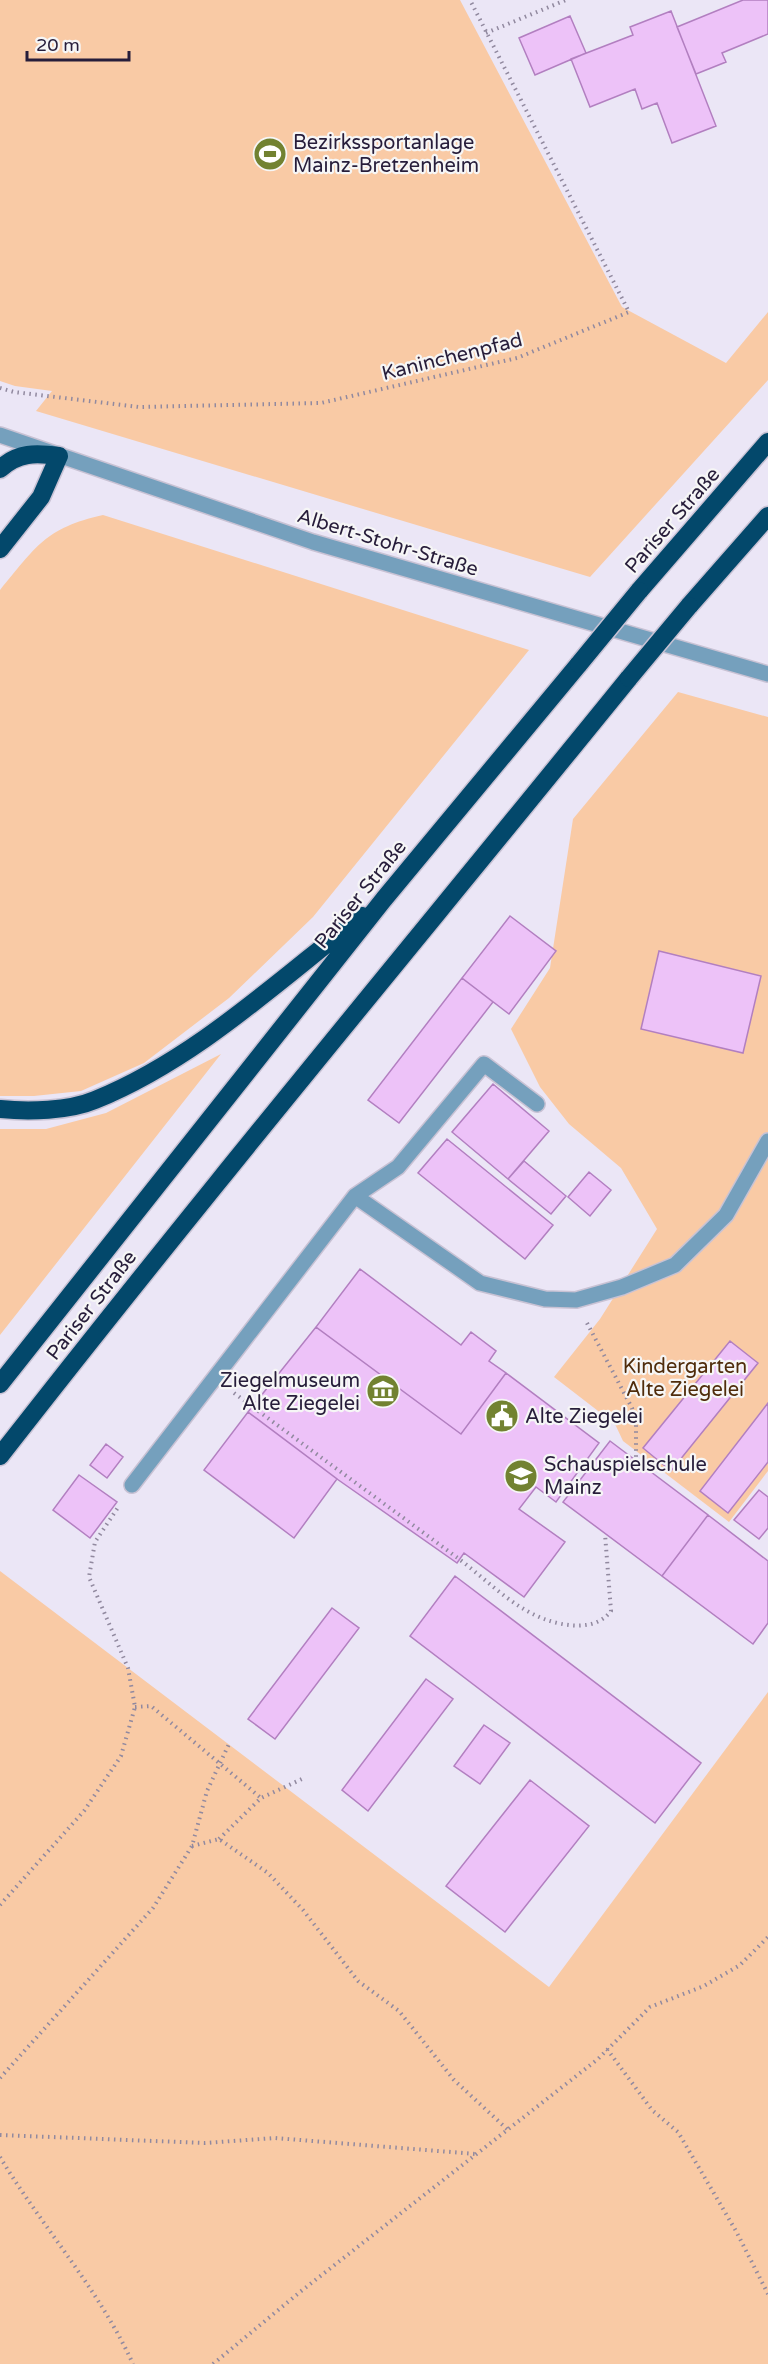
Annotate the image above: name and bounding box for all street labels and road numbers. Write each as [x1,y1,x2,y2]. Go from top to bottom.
street label: Kaninchenpfad [379,328,525,386]
street label: Pariser Straße [620,463,725,579]
street label: Albert-Stohr-Straße [294,504,481,582]
street label: Pariser Straße [310,836,412,954]
street label: Pariser Straße [42,1246,142,1365]

